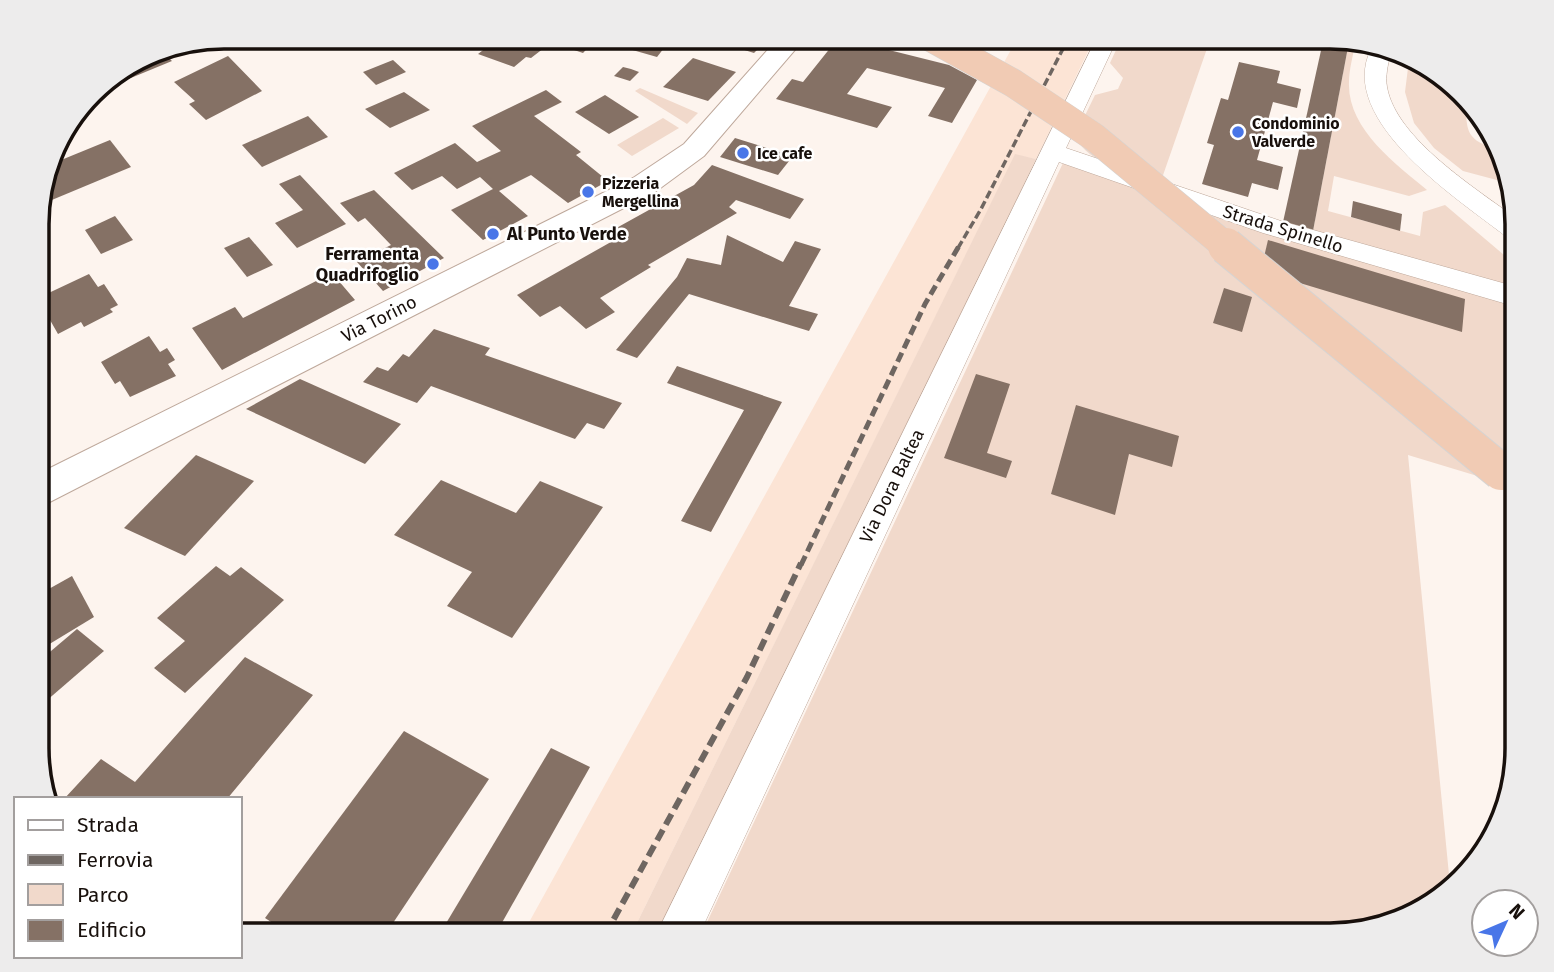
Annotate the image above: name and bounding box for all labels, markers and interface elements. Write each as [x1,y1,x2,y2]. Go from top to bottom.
place label: Condominio Valverde [1251,114,1340,151]
marker: Condominio Valverde [1230,124,1246,140]
place label: Ice cafe [757,144,812,163]
marker: Ice cafe [735,145,751,161]
place label: Pizzeria Mergellina [602,174,679,211]
marker: Pizzeria Mergellina [580,184,596,200]
street label: Strada Spinello [1220,200,1346,258]
place label: Al Punto Verde [506,223,627,245]
marker: Al Punto Verde [485,226,501,242]
place label: Ferramenta Quadrifoglio [316,243,419,286]
marker: Ferramenta Quadrifoglio [425,256,441,272]
street label: Via Torino [338,291,420,347]
street label: Via Dora Baltea [855,425,929,547]
legend [14,797,242,958]
text: Strada [77,812,139,838]
text: Ferrovia [77,847,153,873]
text: Parco [77,882,129,908]
north arrow [1470,888,1540,958]
text: N [1504,899,1530,924]
text: Edificio [77,917,147,943]

